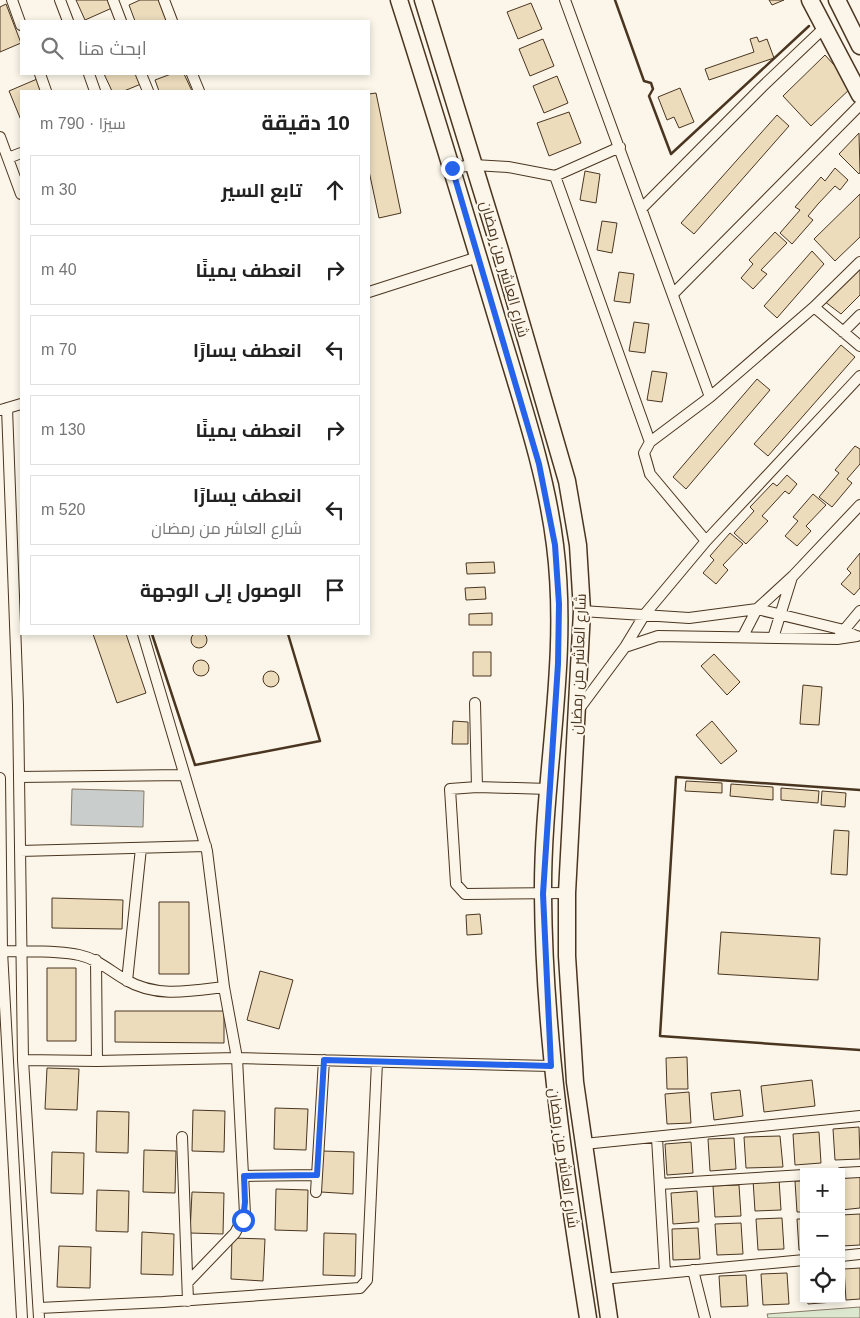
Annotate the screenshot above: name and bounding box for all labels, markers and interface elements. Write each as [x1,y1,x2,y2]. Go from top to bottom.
search box [20,20,370,75]
icon: search [38,34,66,62]
text: ابحث هنا [78,38,147,59]
text: 10 دقيقة [261,111,350,134]
text: سيرًا · 790 m [40,115,126,132]
route end [441,157,464,180]
icon: ahead [321,176,349,204]
text: تابع السير [221,180,302,201]
text: 30 m [41,181,77,198]
street label: شارع العاشر من رمضان [474,199,533,340]
icon: right [321,256,349,284]
text: انعطف يمينًا [195,260,302,281]
text: 40 m [41,261,77,278]
icon: left [321,336,349,364]
text: انعطف يسارًا [193,340,302,361]
text: 70 m [41,341,77,358]
icon: right [321,416,349,444]
text: انعطف يمينًا [195,420,302,441]
text: 130 m [41,421,85,438]
text: انعطف يسارًا [193,485,302,506]
icon: left [321,496,349,524]
text: 520 m [41,501,85,518]
text: شارع العاشر من رمضان [151,520,302,537]
icon: arrive [321,576,349,604]
text: الوصول إلى الوجهة [140,580,302,601]
street label: شارع العاشر من رمضان [567,593,592,735]
street label: شارع العاشر من رمضان [543,1087,582,1230]
map controls [800,1168,845,1303]
button: + [800,1168,845,1213]
route start [232,1209,255,1232]
button: − [800,1213,845,1258]
button: locate [800,1258,845,1303]

